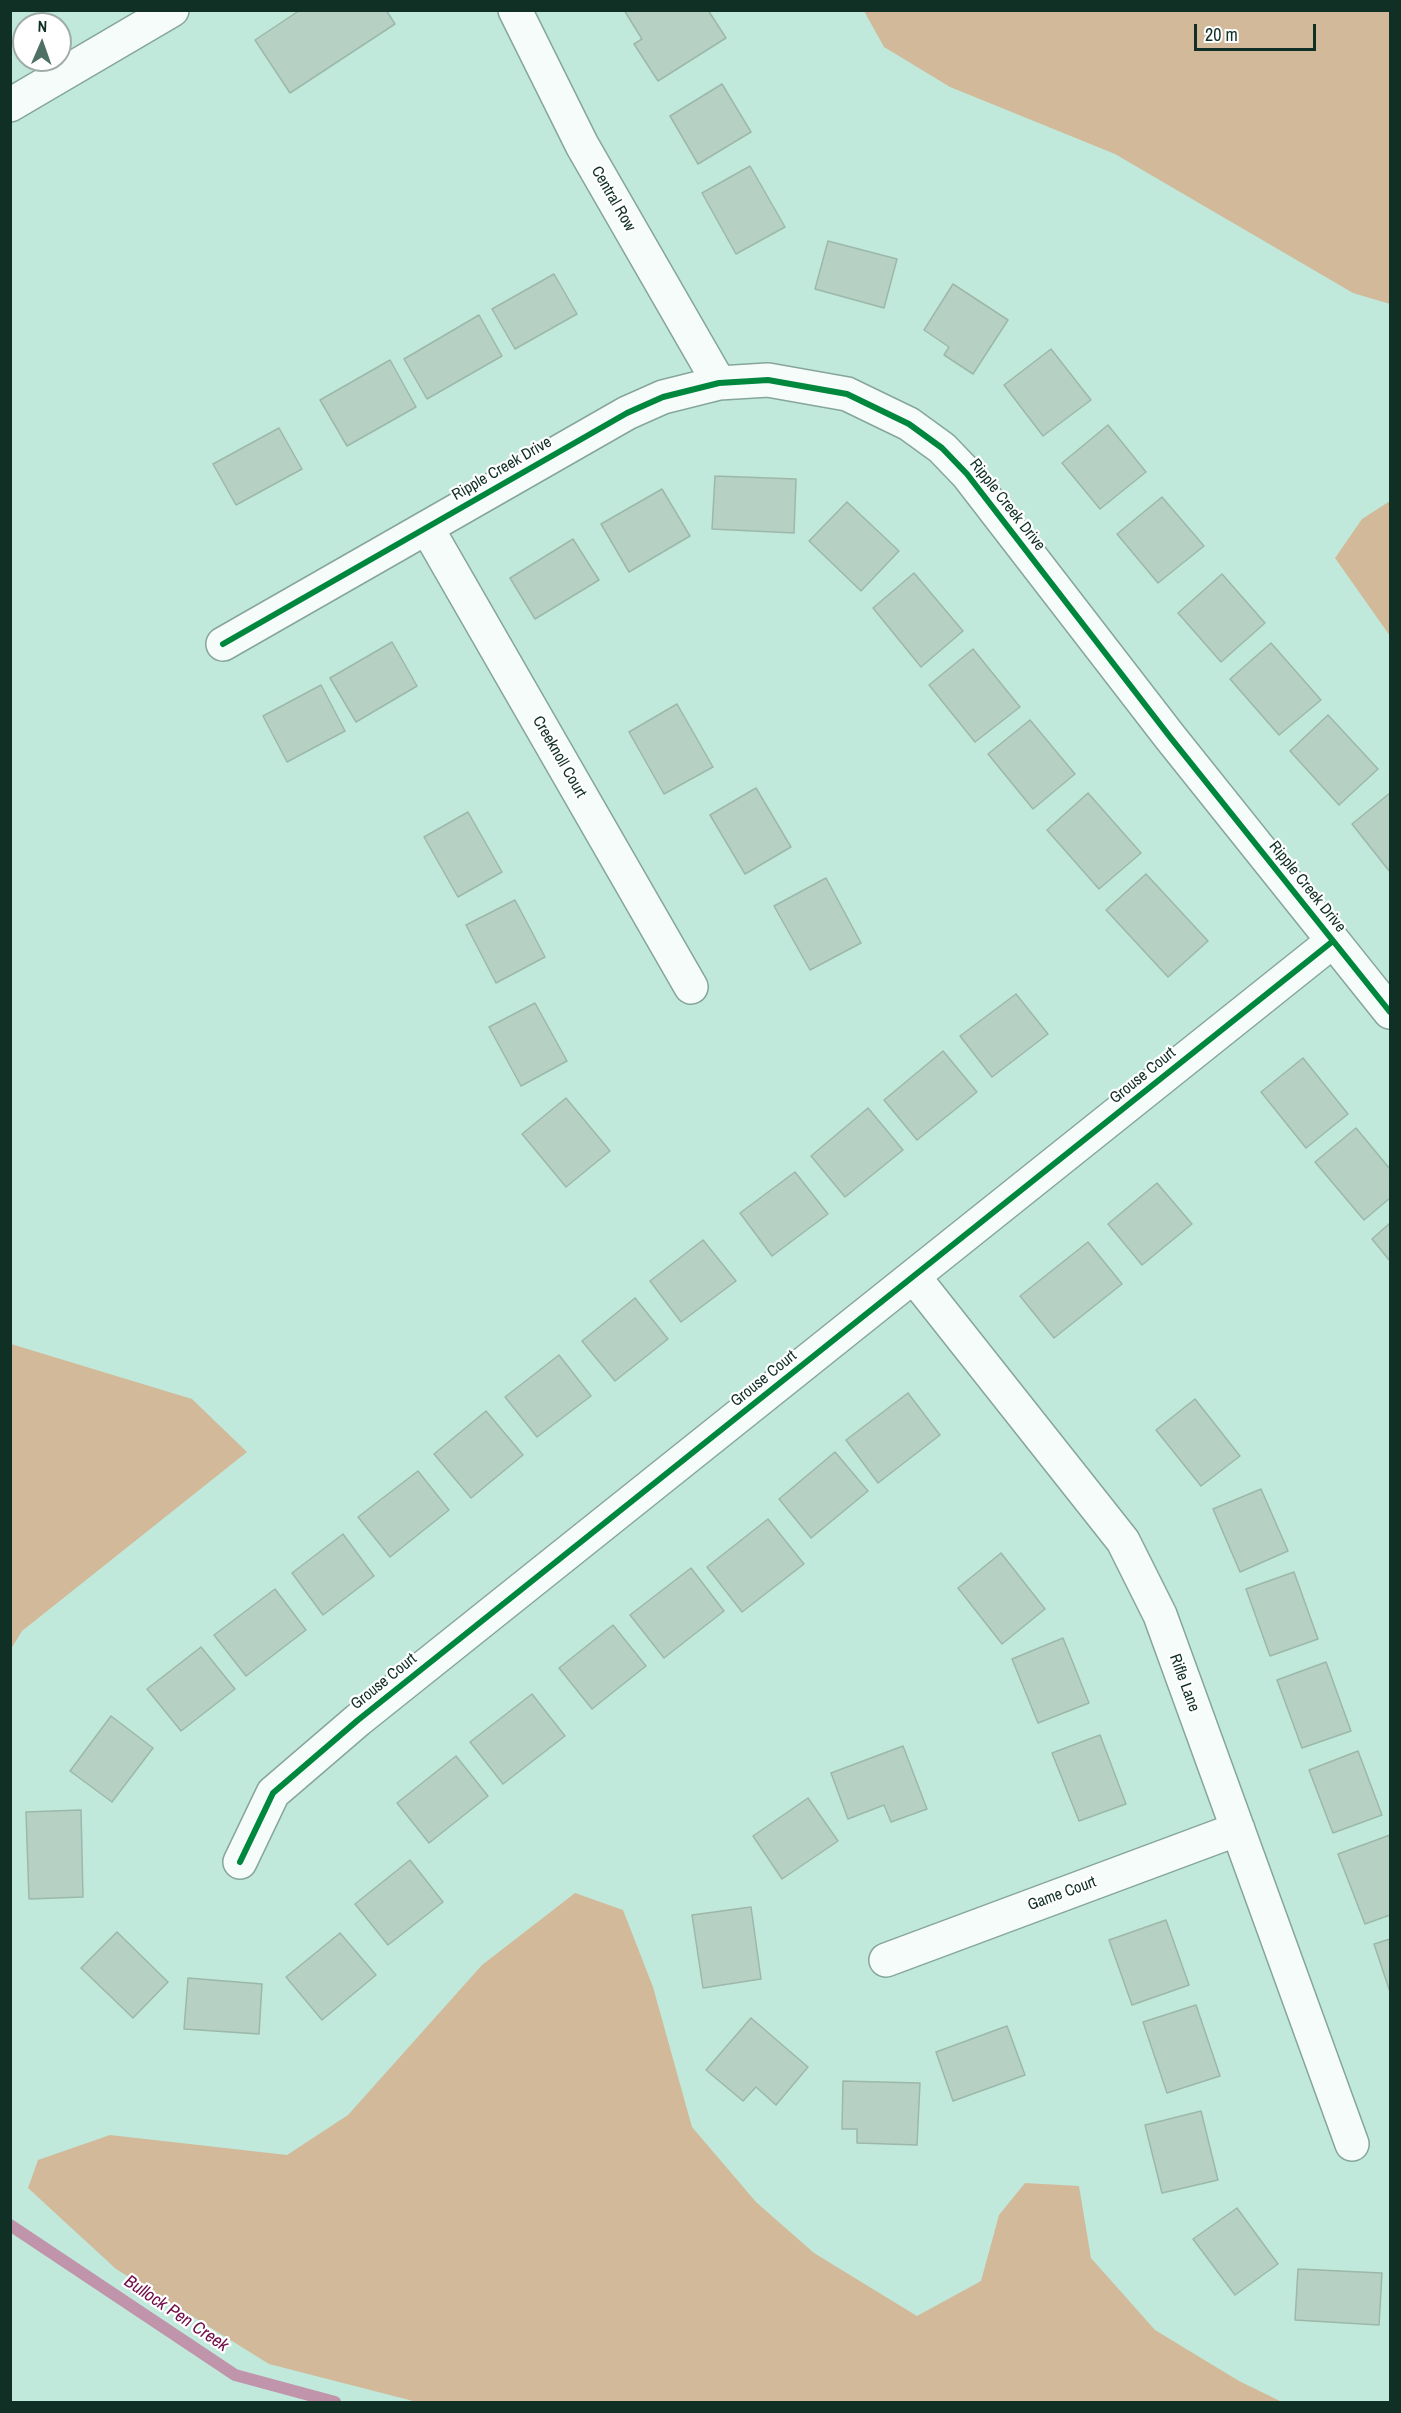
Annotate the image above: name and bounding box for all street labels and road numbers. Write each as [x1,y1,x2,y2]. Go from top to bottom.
street label: Central Row [587,163,639,235]
street label: Ripple Creek Drive [449,433,555,505]
street label: Ripple Creek Drive [965,455,1049,555]
street label: Creeknoll Court [528,713,590,801]
street label: Ripple Creek Drive [1264,838,1350,936]
street label: Grouse Court [1106,1044,1180,1108]
street label: Grouse Court [727,1347,801,1411]
street label: Grouse Court [347,1650,421,1714]
street label: Rifle Lane [1165,1652,1203,1714]
street label: Game Court [1025,1873,1099,1915]

